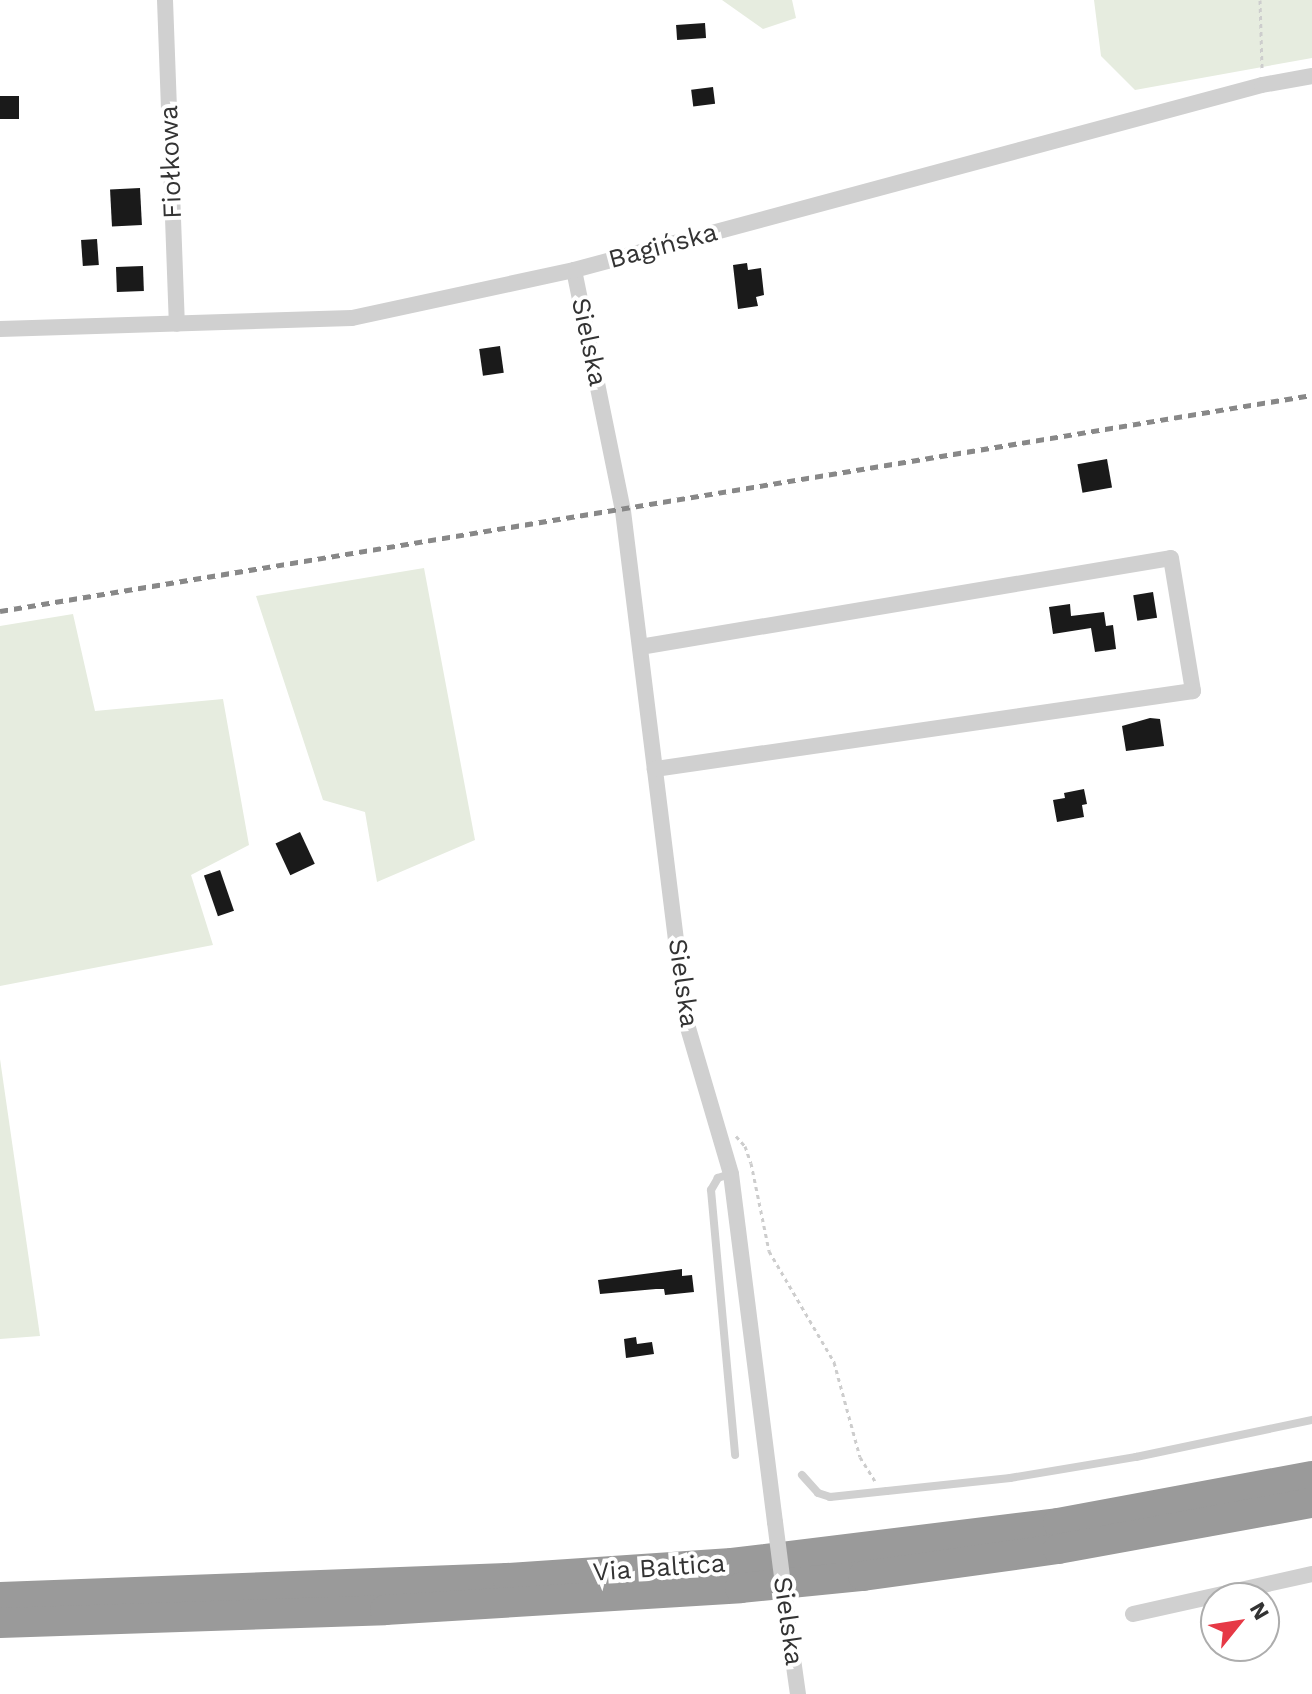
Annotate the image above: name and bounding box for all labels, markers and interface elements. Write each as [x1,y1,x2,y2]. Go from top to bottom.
street label: Fiołkowa [153,105,189,219]
street label: Bagińska [605,217,721,275]
street label: Sielska [564,295,614,389]
street label: Sielska [661,937,705,1029]
street label: Via Baltica [591,1548,727,1588]
street label: Sielska [766,1575,810,1667]
north arrow [1200,1582,1280,1662]
text: N [1245,1597,1274,1624]

